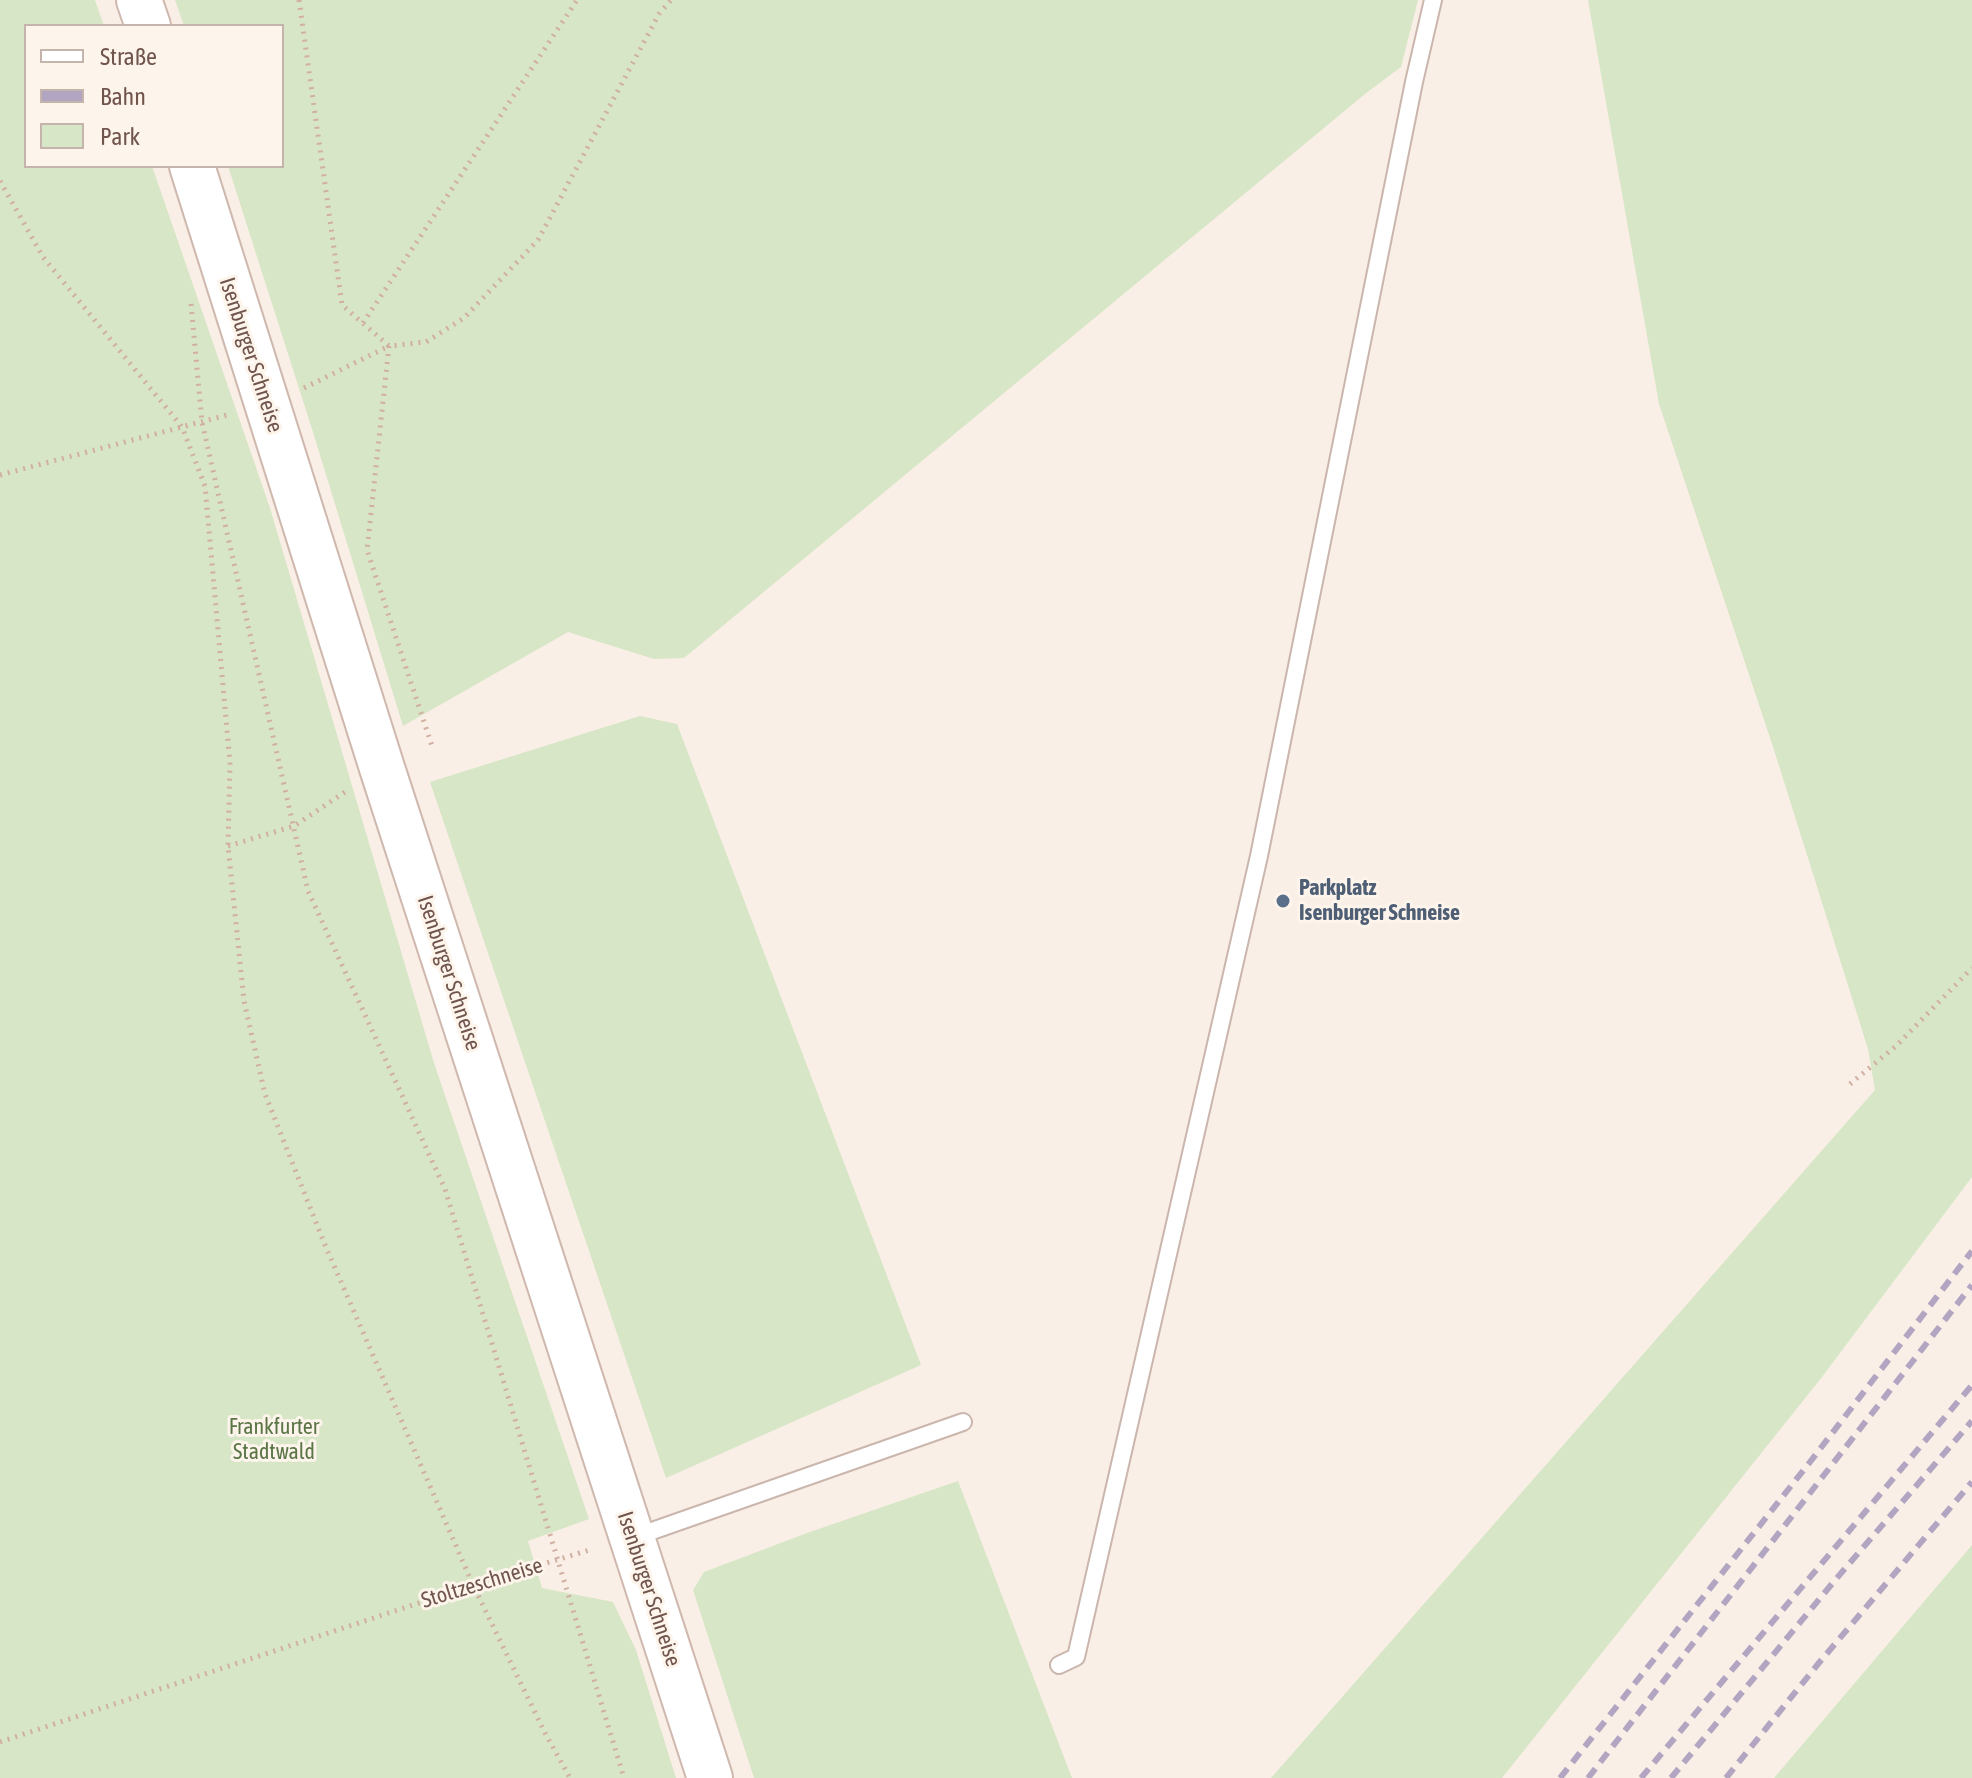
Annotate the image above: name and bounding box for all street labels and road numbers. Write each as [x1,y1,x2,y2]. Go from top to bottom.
street label: Isenburger Schneise [214,274,288,436]
street label: Isenburger Schneise [412,892,486,1054]
street label: Isenburger Schneise [612,1508,686,1670]
street label: Stoltzeschneise [418,1552,546,1614]

